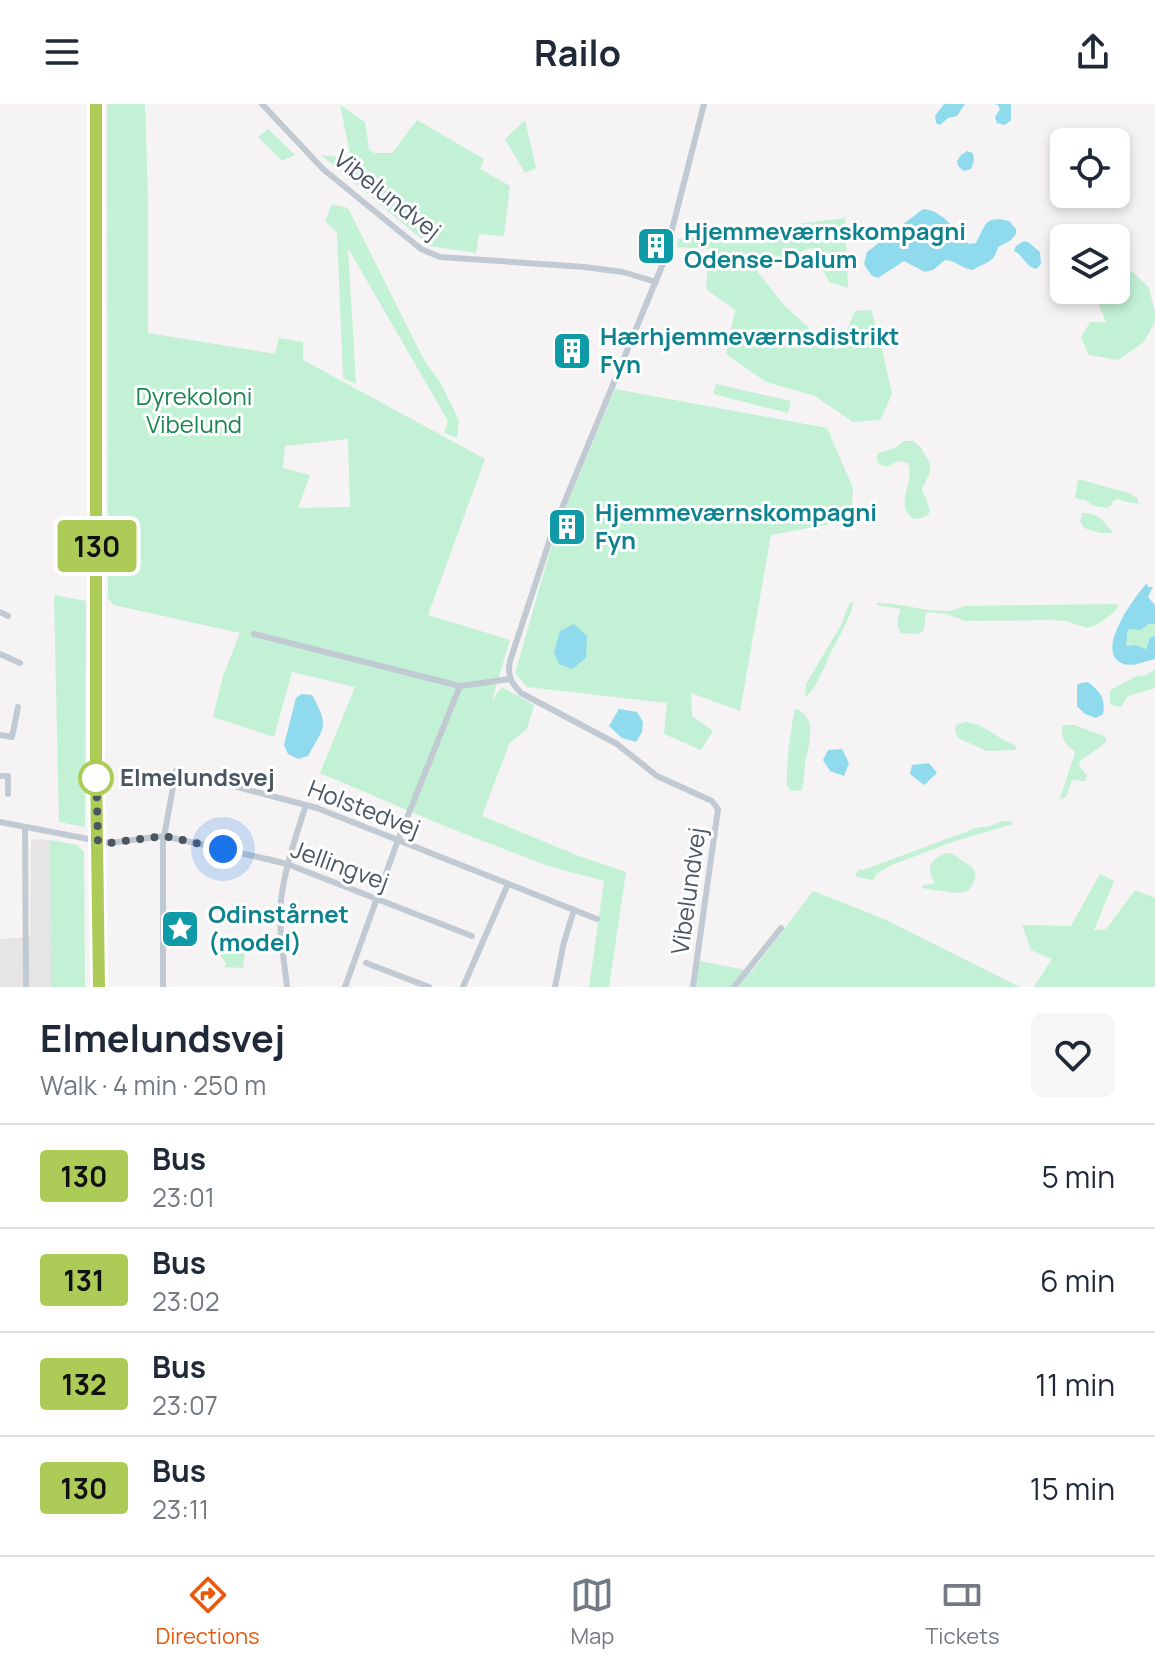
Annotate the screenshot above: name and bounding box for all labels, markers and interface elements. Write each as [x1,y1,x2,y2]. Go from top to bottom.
text: Railo [534,28,621,77]
icon: menu [40,30,84,74]
icon: share [1071,30,1115,74]
map controls [1050,128,1130,304]
button: locate [1050,128,1130,208]
street label: Vibelundvej [327,141,448,246]
place label: Hjemmeværnskompagni Odense-Dalum [684,214,966,275]
button: layers [1050,224,1130,304]
building icon: Hjemmeværnskompagni Odense-Dalum [635,225,677,267]
place label: Hærhjemmeværnsdistrikt Fyn [600,319,899,380]
building icon: Hærhjemmeværnsdistrikt Fyn [551,330,593,372]
park label: Dyrekoloni Vibelund [136,379,252,440]
place label: Hjemmeværnskompagni Fyn [595,495,877,556]
building icon: Hjemmeværnskompagni Fyn [546,506,588,548]
line badge: 130 [51,520,143,572]
text: 130 [74,527,120,565]
place label: Elmelundsvej [120,760,275,793]
marker: Elmelundsvej [79,761,113,795]
street label: Holstedvej [304,771,426,844]
street label: Vibelundvej [662,825,713,956]
your location [203,829,243,869]
street label: Jellingvej [287,832,394,898]
place label: Odinstårnet (model) [208,897,349,958]
place icon: Odinstårnet (model) [159,908,201,950]
text: Elmelundsvej [40,1011,285,1063]
button: heart [1031,1013,1115,1097]
text: Walk · 4 min · 250 m [40,1067,266,1103]
text: Bus [152,1138,206,1179]
text: 5 min [1041,1156,1115,1197]
text: 130 [61,1157,107,1195]
text: 23:01 [152,1179,215,1215]
text: Bus [152,1242,206,1283]
text: 6 min [1040,1260,1115,1301]
text: 131 [64,1261,104,1299]
text: 23:02 [152,1283,220,1319]
text: Bus [152,1346,206,1387]
text: 11 min [1035,1364,1115,1405]
text: 132 [61,1365,107,1403]
text: 23:07 [152,1387,218,1423]
text: Bus [152,1450,206,1491]
text: 15 min [1030,1468,1115,1509]
text: 130 [61,1469,107,1507]
text: 23:11 [152,1491,209,1527]
tab: Directions [155,1573,260,1651]
tab: Map [570,1573,614,1651]
tab: Tickets [925,1573,1000,1651]

